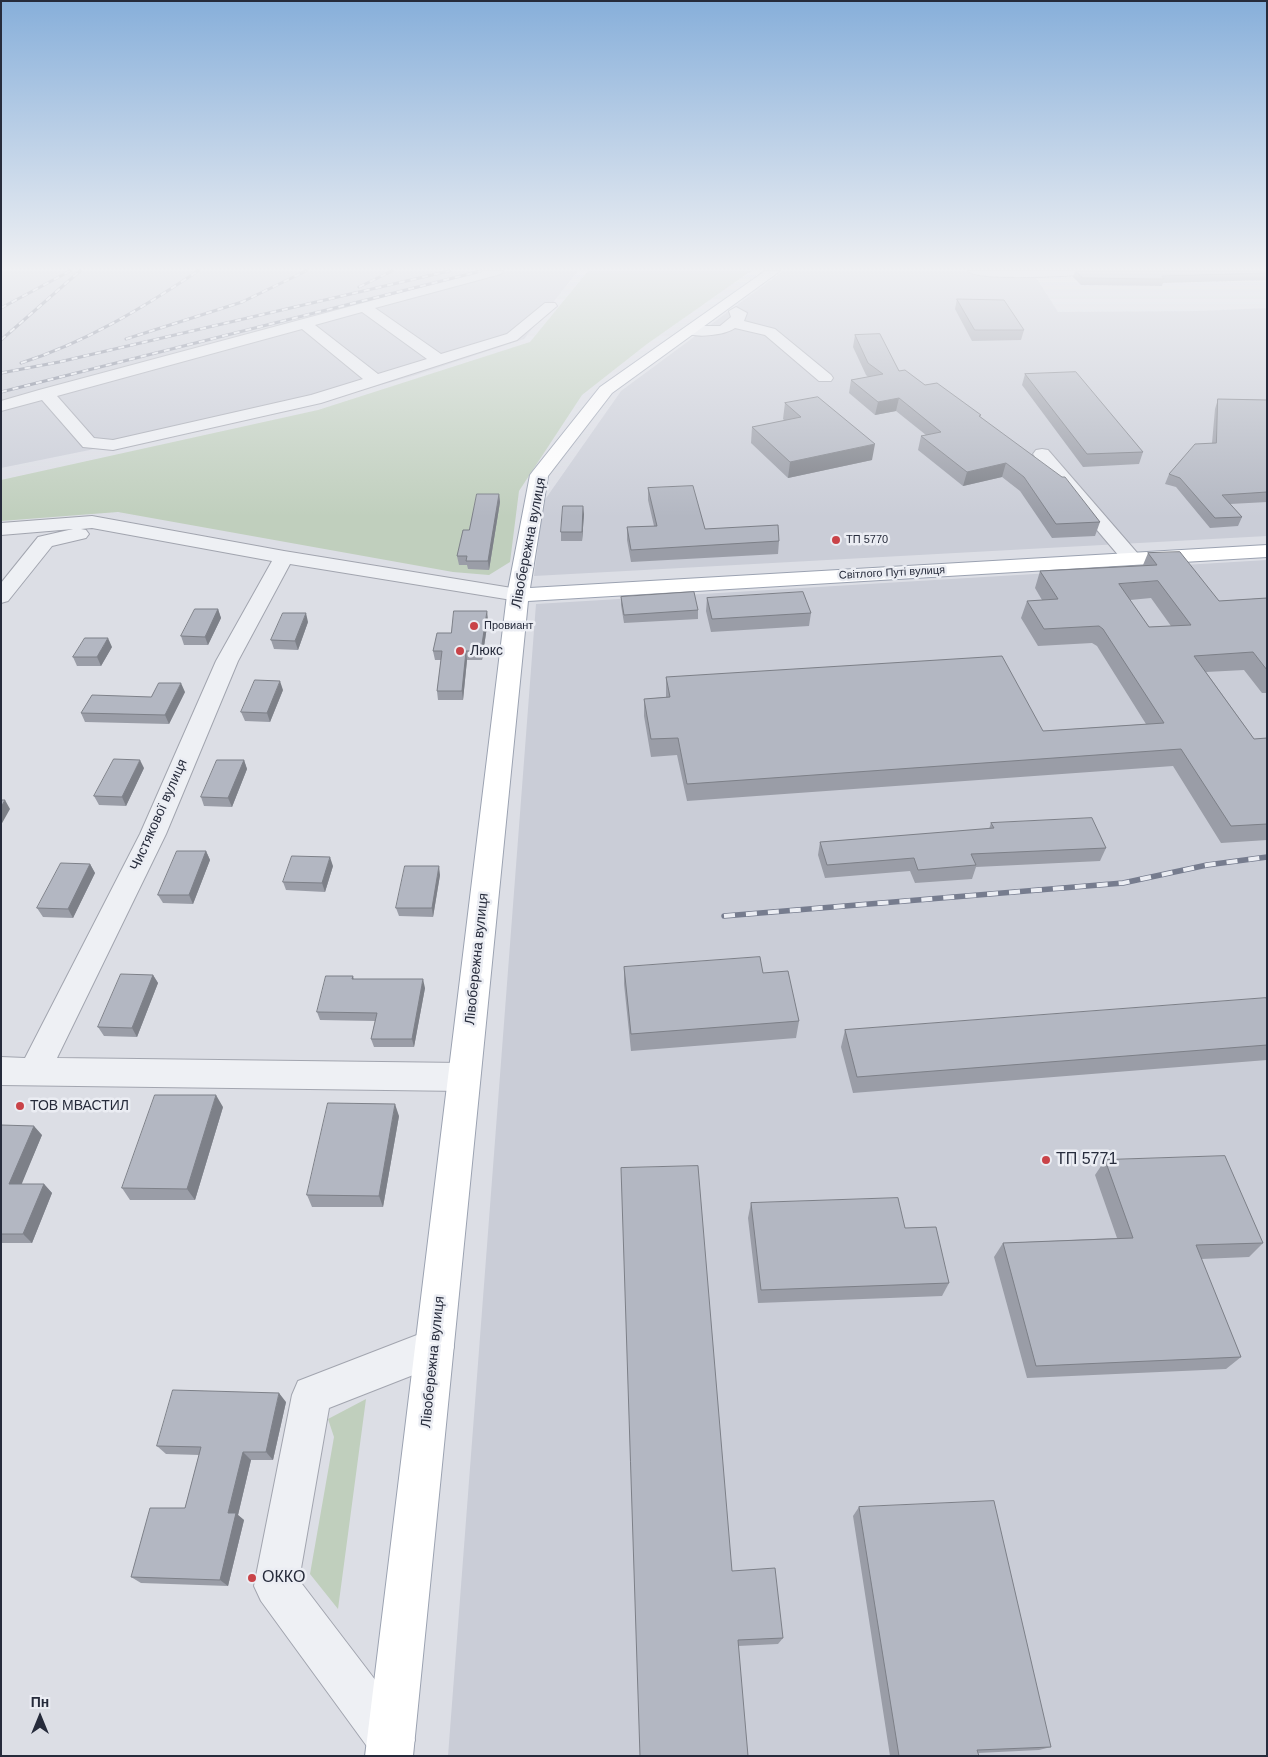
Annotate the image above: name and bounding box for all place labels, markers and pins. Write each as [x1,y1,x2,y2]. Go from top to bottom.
place label: ТП 5770 [846,533,888,547]
marker: ТП 5770 [830,534,842,546]
place label: Провиант [484,619,533,633]
marker: Провиант [468,620,480,632]
place label: Люкс [470,643,503,659]
marker: Люкс [454,645,466,657]
place label: ТОВ МВАСТИЛ [30,1098,129,1114]
marker: ТОВ МВАСТИЛ [14,1100,26,1112]
place label: ТП 5771 [1056,1150,1117,1170]
marker: ТП 5771 [1040,1154,1052,1166]
place label: ОККО [262,1568,305,1588]
marker: ОККО [246,1572,258,1584]

